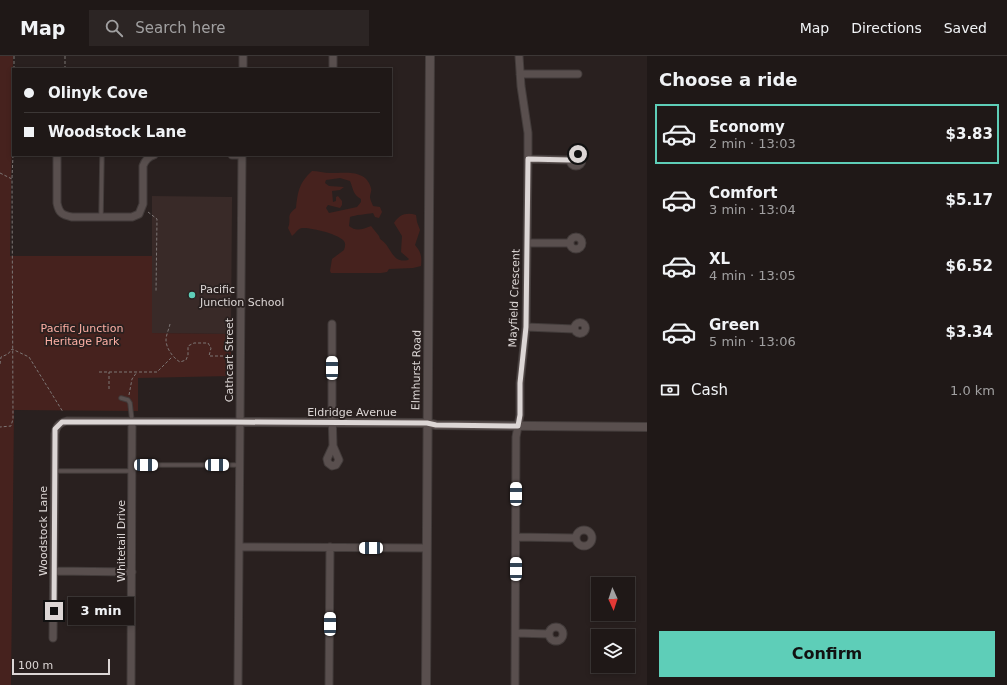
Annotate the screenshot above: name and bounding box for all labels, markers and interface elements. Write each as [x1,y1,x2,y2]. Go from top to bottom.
search box [89,10,369,46]
text: Map [20,17,65,39]
icon: search [103,17,125,39]
text: Search here [135,19,225,37]
text: Map [800,20,829,36]
text: Directions [851,20,922,36]
text: Saved [944,20,987,36]
text: Choose a ride [659,69,798,90]
text: Olinyk Cove [48,84,148,102]
icon: car [661,116,697,152]
text: Economy [709,118,785,136]
text: Woodstock Lane [48,123,186,141]
text: $3.83 [946,125,993,143]
text: 2 min · 13:03 [709,136,796,151]
route start [569,145,587,163]
icon: car [661,182,697,218]
text: Comfort [709,184,777,202]
text: $5.17 [946,191,993,209]
text: 3 min · 13:04 [709,202,796,217]
street label: Mayfield Crescent [506,248,523,347]
icon: car [661,248,697,284]
text: XL [709,250,730,268]
text: $6.52 [946,257,993,275]
text: 4 min · 13:05 [709,268,796,283]
place label: Pacific Junction School [199,283,284,309]
marker: Pacific Junction School [187,290,197,300]
icon: car [661,314,697,350]
text: Green [709,316,760,334]
street label: Cathcart Street [223,317,236,402]
park label: Pacific Junction Heritage Park [41,322,123,348]
text: $3.34 [946,323,993,341]
street label: Elmhurst Road [409,330,424,410]
text: 5 min · 13:06 [709,334,796,349]
car [326,356,338,380]
icon: cash [659,379,681,401]
text: Cash [691,381,728,399]
text: 1.0 km [950,383,995,398]
street label: Eldridge Avenue [307,406,397,419]
car [134,459,158,471]
car [205,459,229,471]
car [510,482,522,506]
street label: Woodstock Lane [37,486,50,576]
street label: Whitetail Drive [115,500,128,582]
car [359,542,383,554]
car [510,557,522,581]
north arrow [591,577,635,621]
map controls [591,577,635,673]
callout: 3 min [68,597,134,625]
route end [45,602,63,620]
text: 3 min [81,603,121,618]
car [324,612,336,636]
button: layers [591,629,635,673]
button: Confirm [659,631,995,677]
scale bar [12,657,110,676]
text: 100 m [18,659,53,672]

